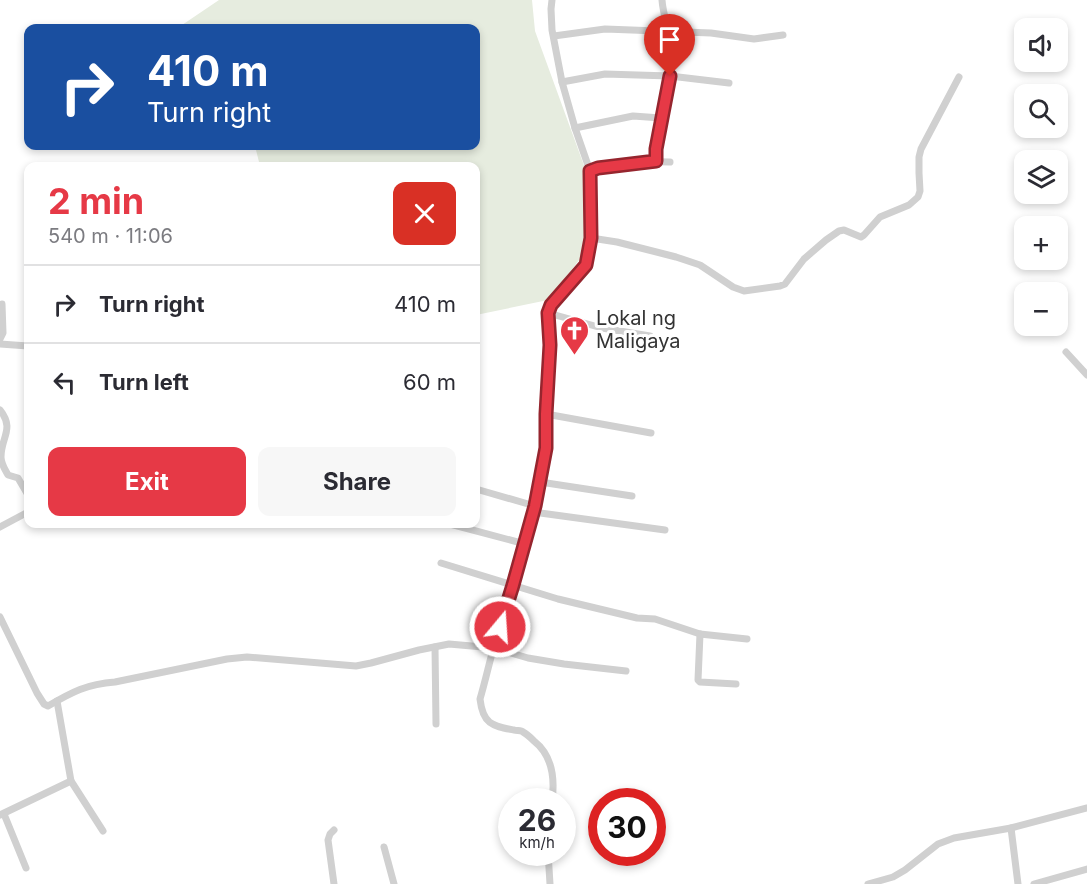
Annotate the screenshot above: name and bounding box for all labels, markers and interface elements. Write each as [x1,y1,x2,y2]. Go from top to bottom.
pin [644,14,695,76]
map controls [1014,18,1068,336]
button: sound [1014,18,1068,72]
icon: arrive [653,23,686,56]
text: 410 m [147,45,269,96]
icon: right [48,48,126,126]
button: search [1014,84,1068,138]
text: Turn right [147,96,271,129]
button: layers [1014,150,1068,204]
text: 2 min [48,179,144,223]
button: close [393,182,456,245]
button: + [1014,216,1068,270]
text: 540 m · 11:06 [48,224,173,248]
button: − [1014,282,1068,336]
icon: right [48,288,81,321]
text: Turn right [99,291,205,317]
text: 410 m [394,291,456,317]
place label: Lokal ng Maligaya [596,306,681,353]
church icon: Lokal ng Maligaya [559,314,591,356]
icon: left [48,366,81,399]
text: Turn left [99,369,189,395]
text: 60 m [403,369,456,395]
button: Exit [48,447,246,516]
button: Share [258,447,456,516]
position arrow [468,595,532,659]
speed limit sign: 30 [588,788,666,866]
text: 26 [518,802,556,838]
text: km/h [519,833,555,852]

